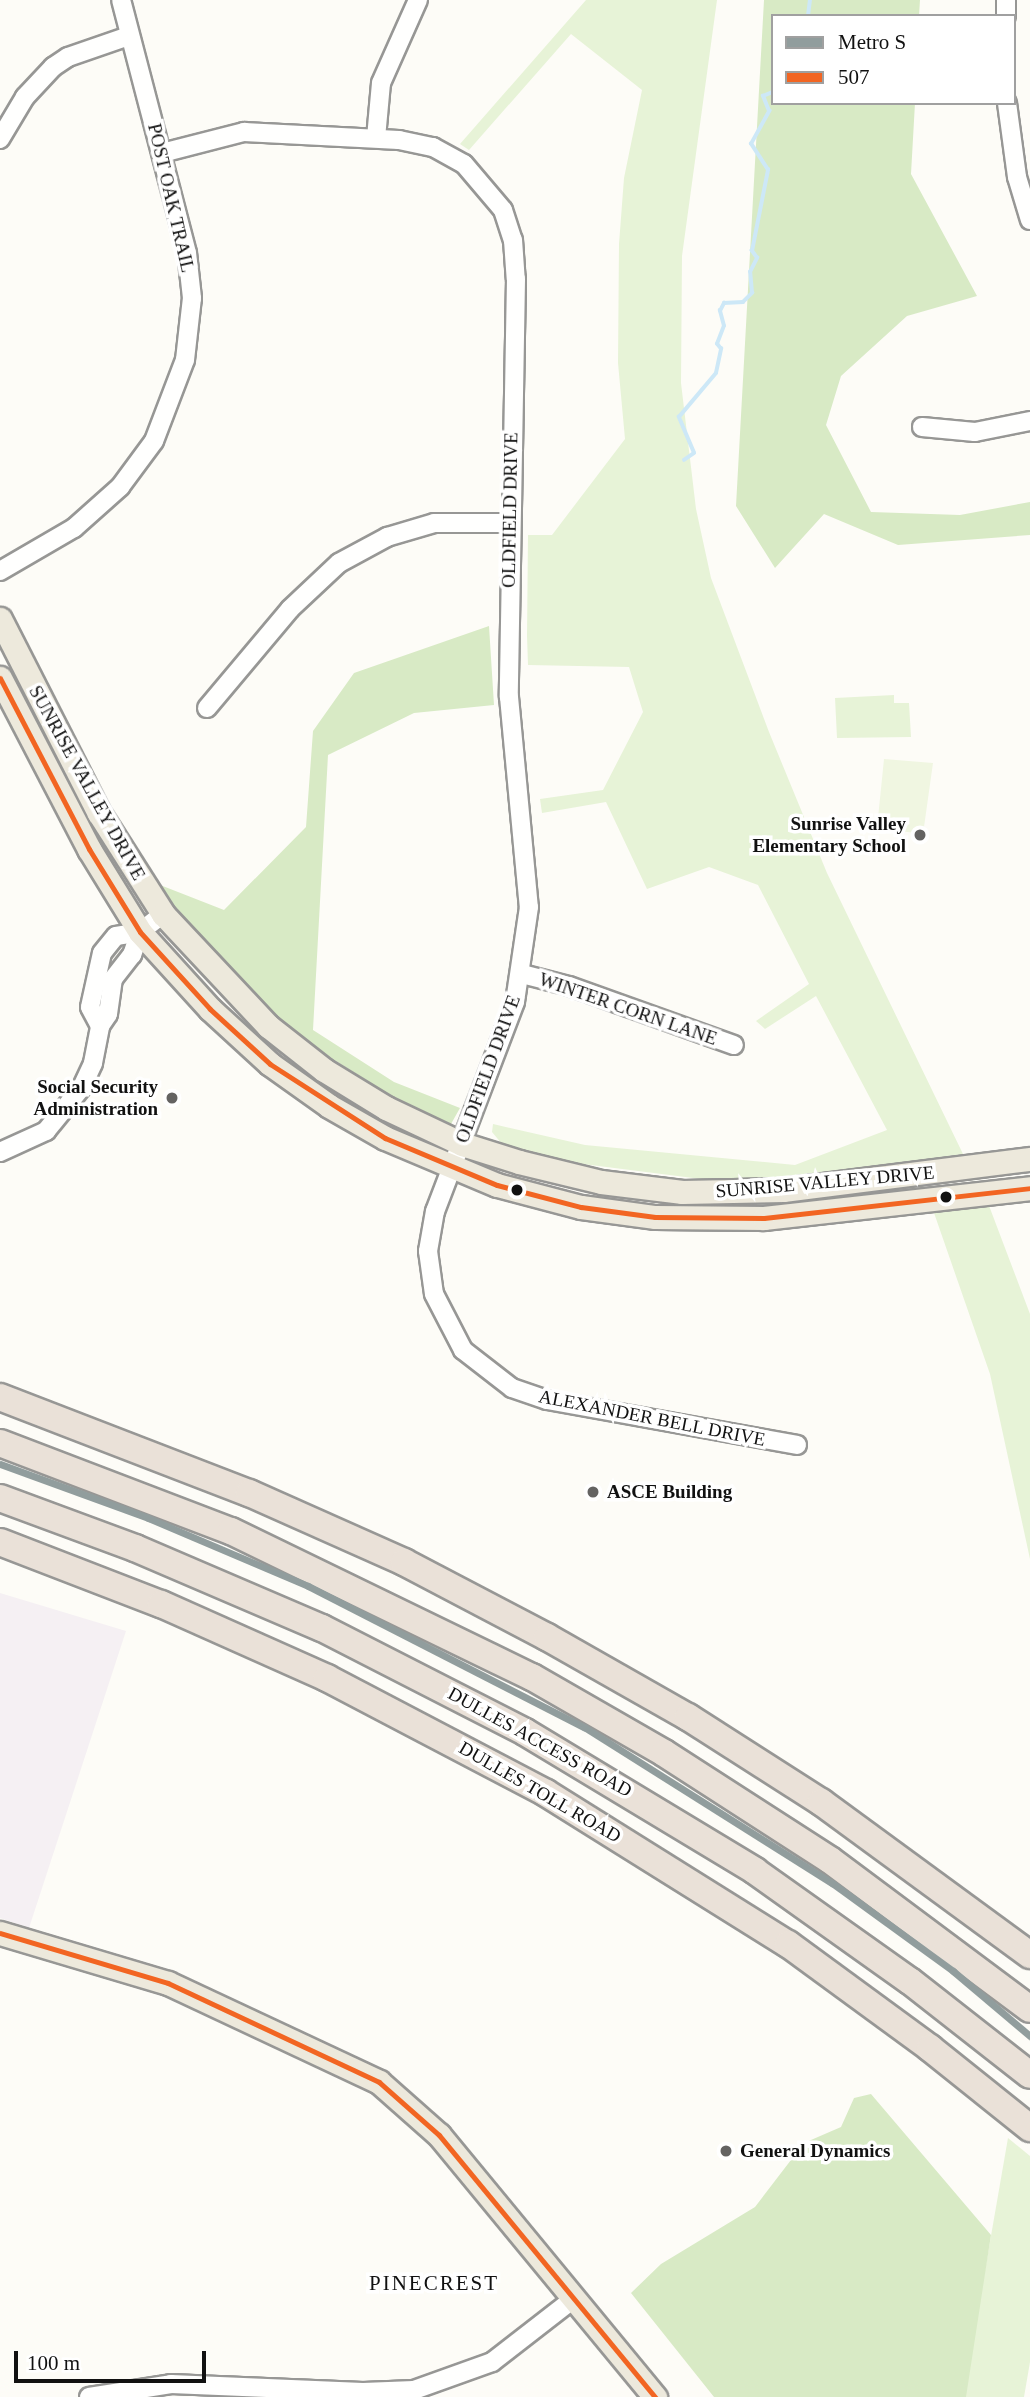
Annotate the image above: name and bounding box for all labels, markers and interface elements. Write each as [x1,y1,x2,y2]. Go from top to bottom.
legend [771,14,1016,105]
text: Metro S [838,30,906,54]
text: 507 [838,65,870,89]
street label: POST OAK TRAIL [143,121,199,275]
street label: OLDFIELD DRIVE [497,432,523,588]
street label: SUNRISE VALLEY DRIVE [24,681,150,885]
place label: Sunrise Valley Elementary School [752,813,906,857]
marker: Sunrise Valley Elementary School [912,827,928,843]
street label: WINTER CORN LANE [536,968,720,1050]
street label: OLDFIELD DRIVE [451,992,525,1146]
place label: Social Security Administration [33,1076,158,1120]
marker: Social Security Administration [164,1090,180,1106]
street label: SUNRISE VALLEY DRIVE [714,1161,936,1203]
unlabelled marker [510,1183,524,1197]
unlabelled marker [939,1190,953,1204]
street label: ALEXANDER BELL DRIVE [536,1385,768,1451]
place label: ASCE Building [607,1481,732,1503]
marker: ASCE Building [585,1484,601,1500]
street label: DULLES ACCESS ROAD [444,1682,636,1802]
street label: DULLES TOLL ROAD [454,1736,626,1848]
place label: General Dynamics [740,2140,890,2162]
marker: General Dynamics [718,2143,734,2159]
district label: PINECREST [370,2270,498,2296]
scale bar [18,2338,210,2382]
text: 100 m [27,2351,80,2375]

